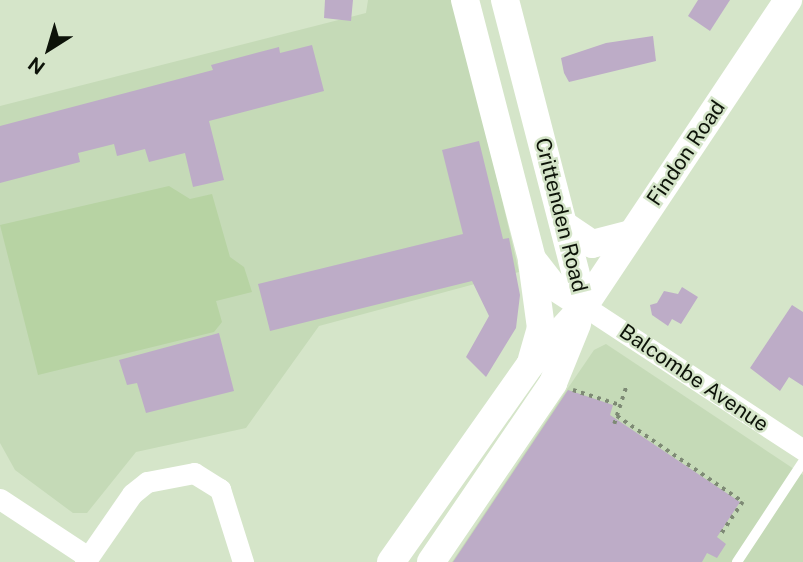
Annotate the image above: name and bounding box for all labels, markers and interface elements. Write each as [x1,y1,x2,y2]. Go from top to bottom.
north arrow [14,14,84,84]
text: N [24,53,49,79]
street label: Findon Road [642,96,730,210]
street label: Crittenden Road [530,135,592,295]
street label: Balcombe Avenue [615,319,773,437]

